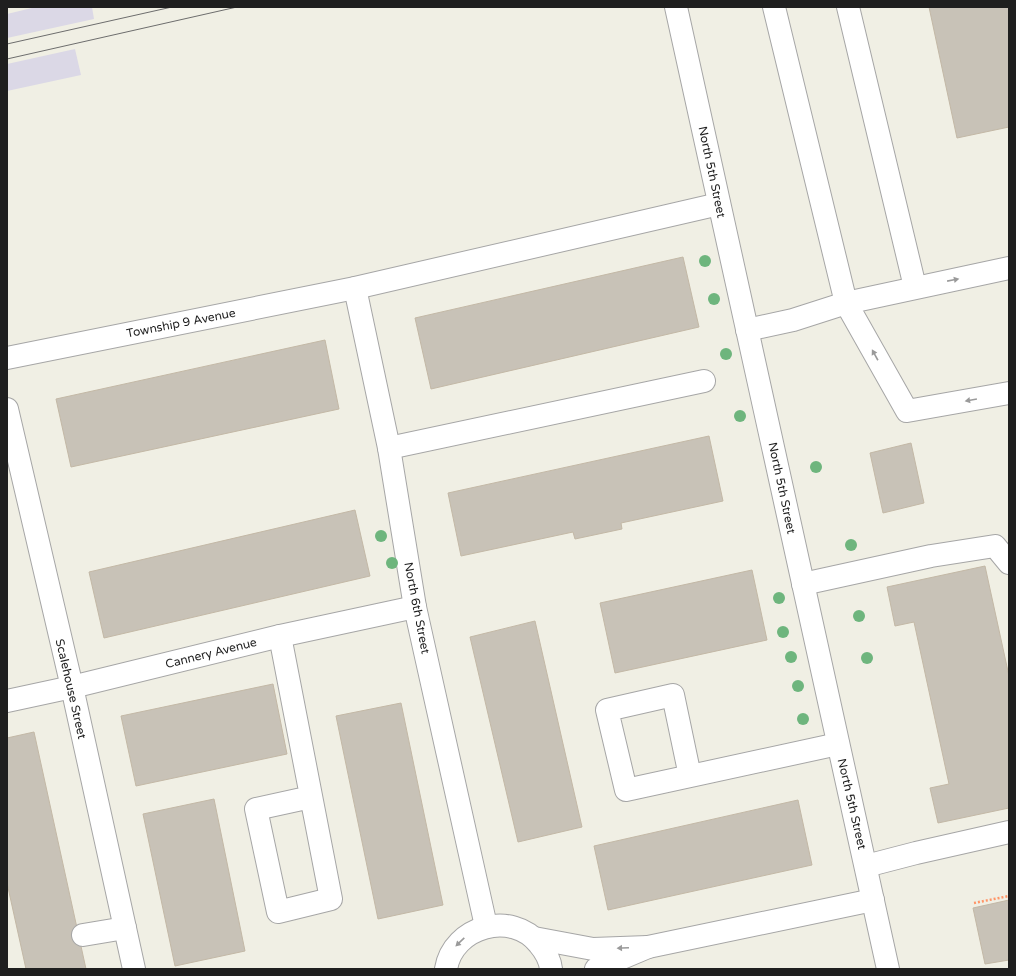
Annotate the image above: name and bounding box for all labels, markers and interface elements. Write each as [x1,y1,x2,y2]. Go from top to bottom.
street label: North 5th Street [695,125,729,219]
one-way arrow [947,276,960,282]
street label: Township 9 Avenue [125,306,237,340]
one-way arrow [872,349,878,361]
one-way arrow [965,397,977,403]
street label: North 5th Street [765,441,799,535]
street label: North 6th Street [401,561,433,655]
street label: Cannery Avenue [164,635,258,671]
street label: Scalehouse Street [53,638,89,741]
street label: North 5th Street [835,757,869,851]
one-way arrow [455,937,465,947]
one-way arrow [616,945,629,951]

